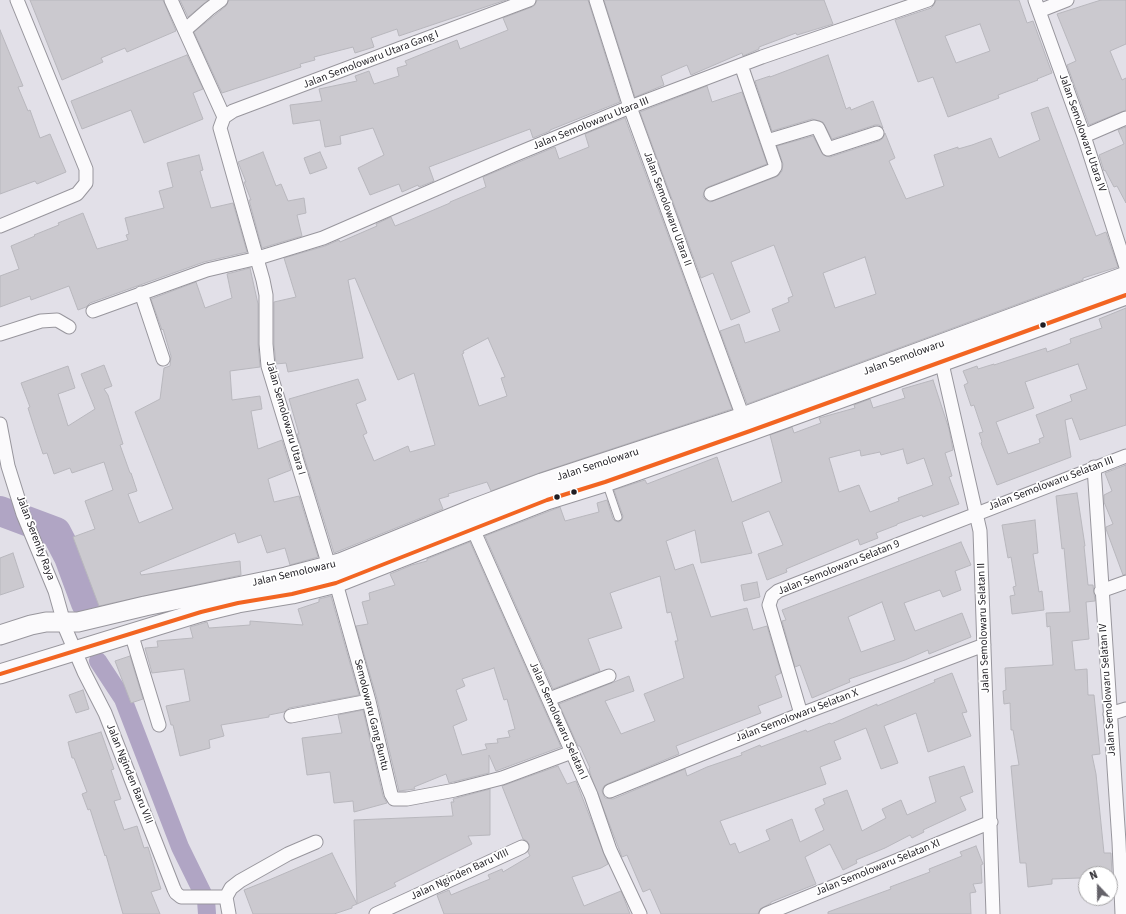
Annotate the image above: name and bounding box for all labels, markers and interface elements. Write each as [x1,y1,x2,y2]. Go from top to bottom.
street label: Jalan Semolowaru Utara Gang I [301,28,441,92]
street label: Jalan Semolowaru Utara IV [1056,72,1108,194]
street label: Jalan Semolowaru Utara III [531,95,651,153]
street label: Jalan Semolowaru Utara II [640,150,694,268]
unlabelled marker [1038,320,1048,330]
street label: Jalan Semolowaru [861,337,947,379]
street label: Jalan Semolowaru Utara I [262,359,308,477]
street label: Jalan Semolowaru [555,445,641,485]
street label: Jalan Semolowaru Selatan III [986,454,1116,514]
unlabelled marker [569,487,579,497]
unlabelled marker [552,492,562,502]
street label: Jalan Serenity Raya [13,494,57,582]
street label: Jalan Semolowaru Selatan 9 [776,538,902,598]
street label: Jalan Semolowaru [251,558,337,590]
street label: Jalan Semolowaru Selatan II [975,563,993,693]
street label: Jalan Semolowaru Selatan IV [1097,623,1119,757]
street label: Semolowaru Gang Buntu [351,658,391,772]
street label: Jalan Semolowaru Selatan I [526,660,590,782]
street label: Jalan Semolowaru Selatan X [734,686,860,746]
street label: Jalan Nginden Baru VIII [103,722,155,826]
street label: Jalan Semolowaru Selatan XI [814,837,942,899]
street label: Jalan Nginden Baru VIII [409,846,511,904]
north arrow [1078,866,1118,906]
text: N [1087,867,1100,884]

